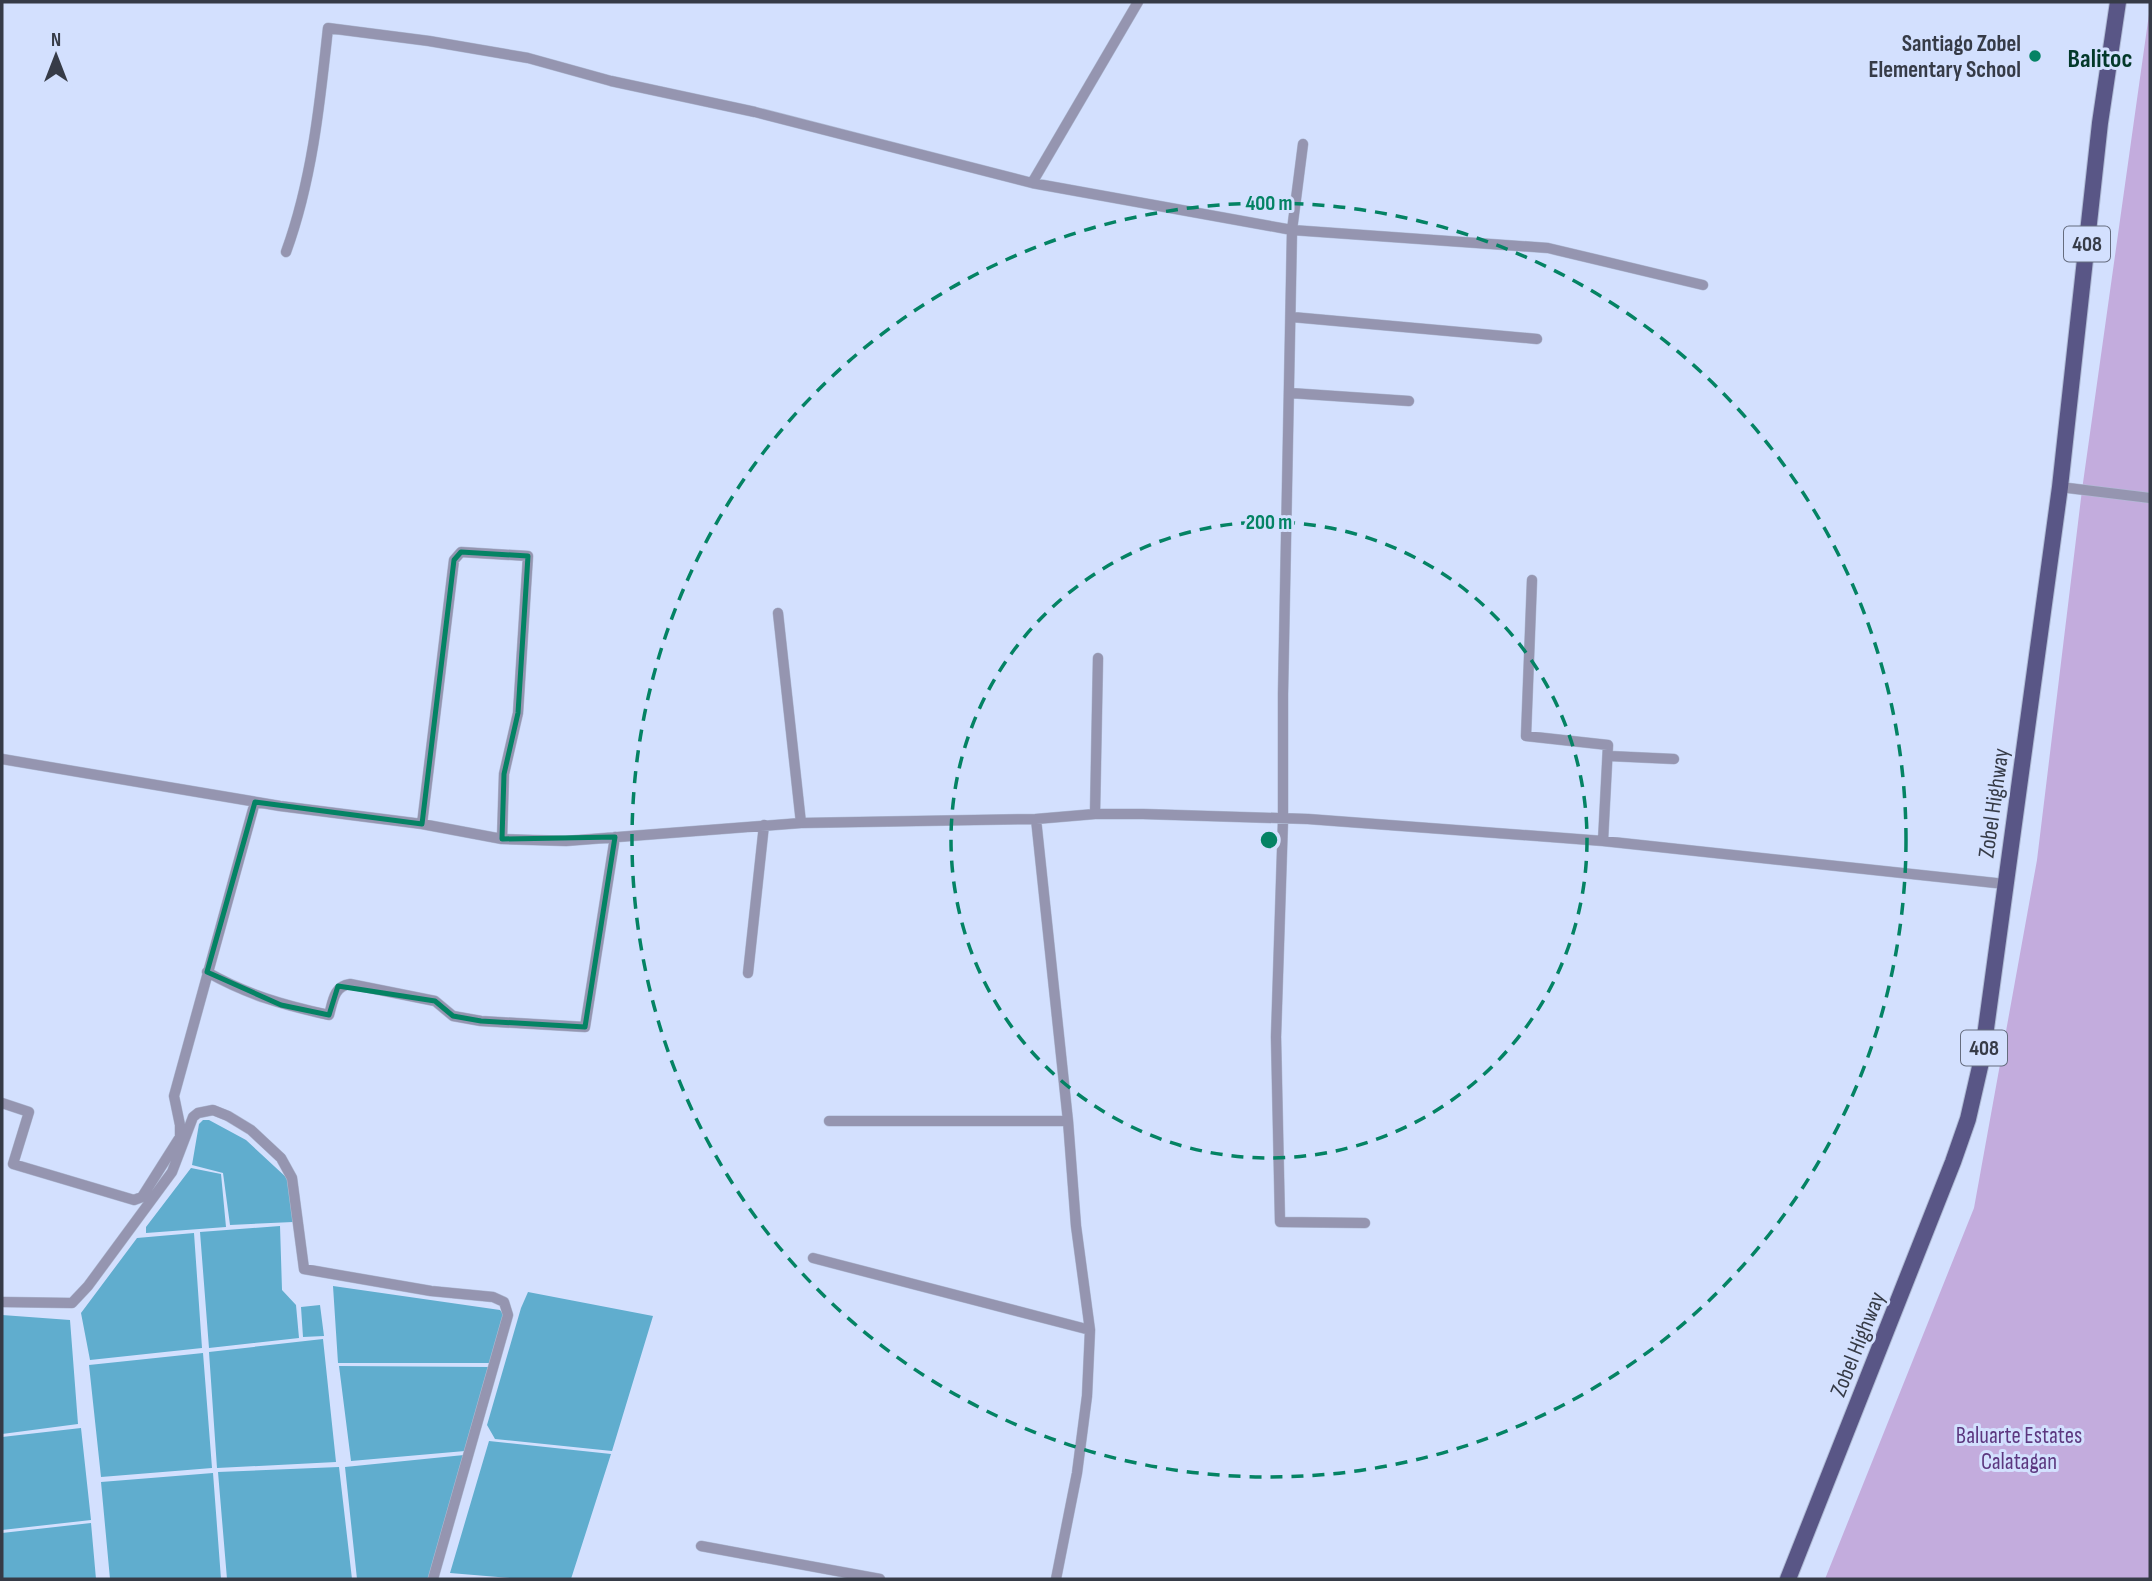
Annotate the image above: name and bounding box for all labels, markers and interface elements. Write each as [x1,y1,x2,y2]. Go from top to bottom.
north arrow [21,21,91,91]
text: N [51,29,61,52]
place label: Santiago Zobel Elementary School [1869,30,2021,84]
district label: Balitoc [2068,44,2132,75]
marker: Santiago Zobel Elementary School [2027,48,2043,64]
text: 400 m [1246,191,1292,216]
road number: 408 [2064,226,2110,262]
text: 200 m [1246,510,1292,535]
street label: Zobel Highway [1972,746,2016,860]
centre of rings [1257,828,1281,852]
road number: 408 [1961,1030,2007,1066]
street label: Zobel Highway [1824,1288,1892,1401]
park label: Baluarte Estates Calatagan [1956,1422,2082,1476]

